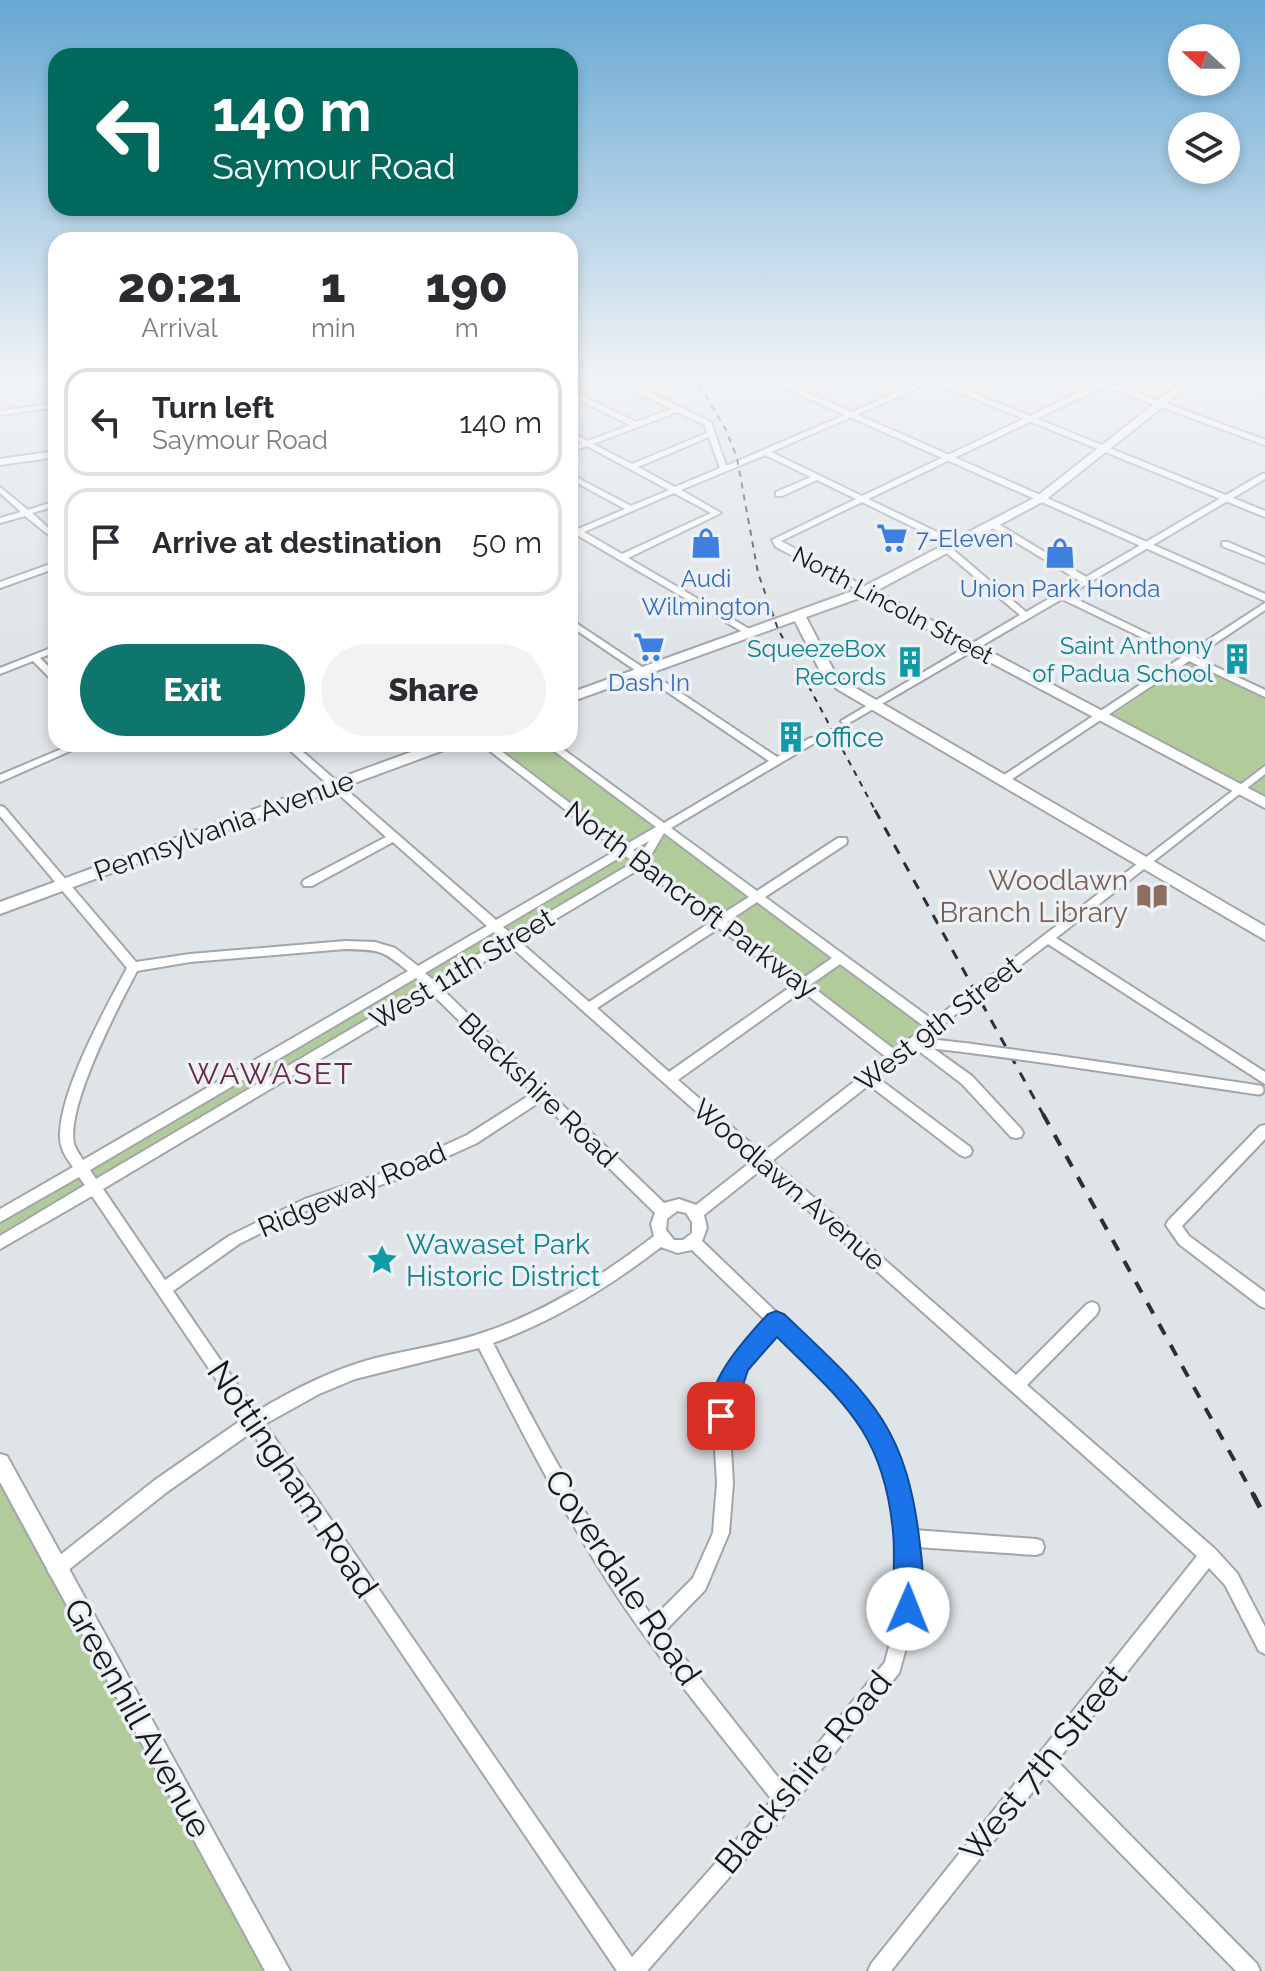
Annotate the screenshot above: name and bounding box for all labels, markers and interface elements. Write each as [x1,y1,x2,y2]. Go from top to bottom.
north arrow [1168,24,1240,96]
map controls [1168,24,1240,184]
text: 140 m [212,78,372,144]
icon: left [80,80,184,184]
button: layers [1168,112,1240,184]
text: Saymour Road [212,145,456,187]
text: 20:21 [118,257,241,313]
text: 1 [321,257,346,313]
text: 190 [425,257,508,313]
text: Arrival [141,313,218,343]
text: min [311,313,356,343]
text: m [455,313,479,343]
text: Turn left [152,390,274,425]
icon: left [84,400,128,444]
text: 140 m [459,405,542,440]
text: Saymour Road [152,425,328,455]
icon: arrive [84,520,128,564]
supermarket icon: 7-Eleven [875,521,909,555]
place label: 7-Eleven [916,524,1014,553]
text: Arrive at destination [152,525,442,560]
text: 50 m [472,525,542,560]
shop icon: Audi Wilmington [689,526,723,560]
shop icon: Union Park Honda [1043,536,1077,570]
street label: North Lincoln Street [788,540,998,670]
place label: Audi Wilmington [641,564,771,621]
place label: Union Park Honda [960,574,1160,603]
supermarket icon: Dash In [632,630,666,664]
place label: Saint Anthony of Padua School [1032,631,1213,688]
place label: SqueezeBox Records [747,634,886,691]
building icon: Saint Anthony of Padua School [1220,642,1254,676]
button: Exit [80,644,305,736]
button: Share [321,644,546,736]
building icon: SqueezeBox Records [893,645,927,679]
place label: Dash In [608,668,690,697]
building icon: office [774,720,808,754]
place label: office [815,721,884,754]
street label: Pennsylvania Avenue [90,764,358,888]
street label: North Bancroft Parkway [558,794,824,1006]
place label: Woodlawn Branch Library [939,864,1128,929]
library icon: Woodlawn Branch Library [1135,879,1169,913]
street label: West 11th Street [364,901,560,1037]
street label: West 9th Street [849,949,1028,1099]
street label: Blackshire Road [452,1006,624,1174]
district label: WAWASET [188,1056,354,1091]
street label: Woodlawn Avenue [686,1092,892,1278]
street label: Ridgeway Road [253,1136,451,1244]
place label: Wawaset Park Historic District [406,1228,601,1293]
place icon: Wawaset Park Historic District [365,1243,399,1277]
street label: Nottingham Road [199,1353,387,1605]
pin [687,1382,755,1450]
icon: arrive [699,1394,743,1438]
street label: Coverdale Road [536,1462,710,1692]
position arrow [866,1567,950,1651]
street label: Greenhill Avenue [56,1592,220,1844]
street label: West 7th Street [951,1656,1135,1870]
street label: Blackshire Road [707,1662,899,1882]

